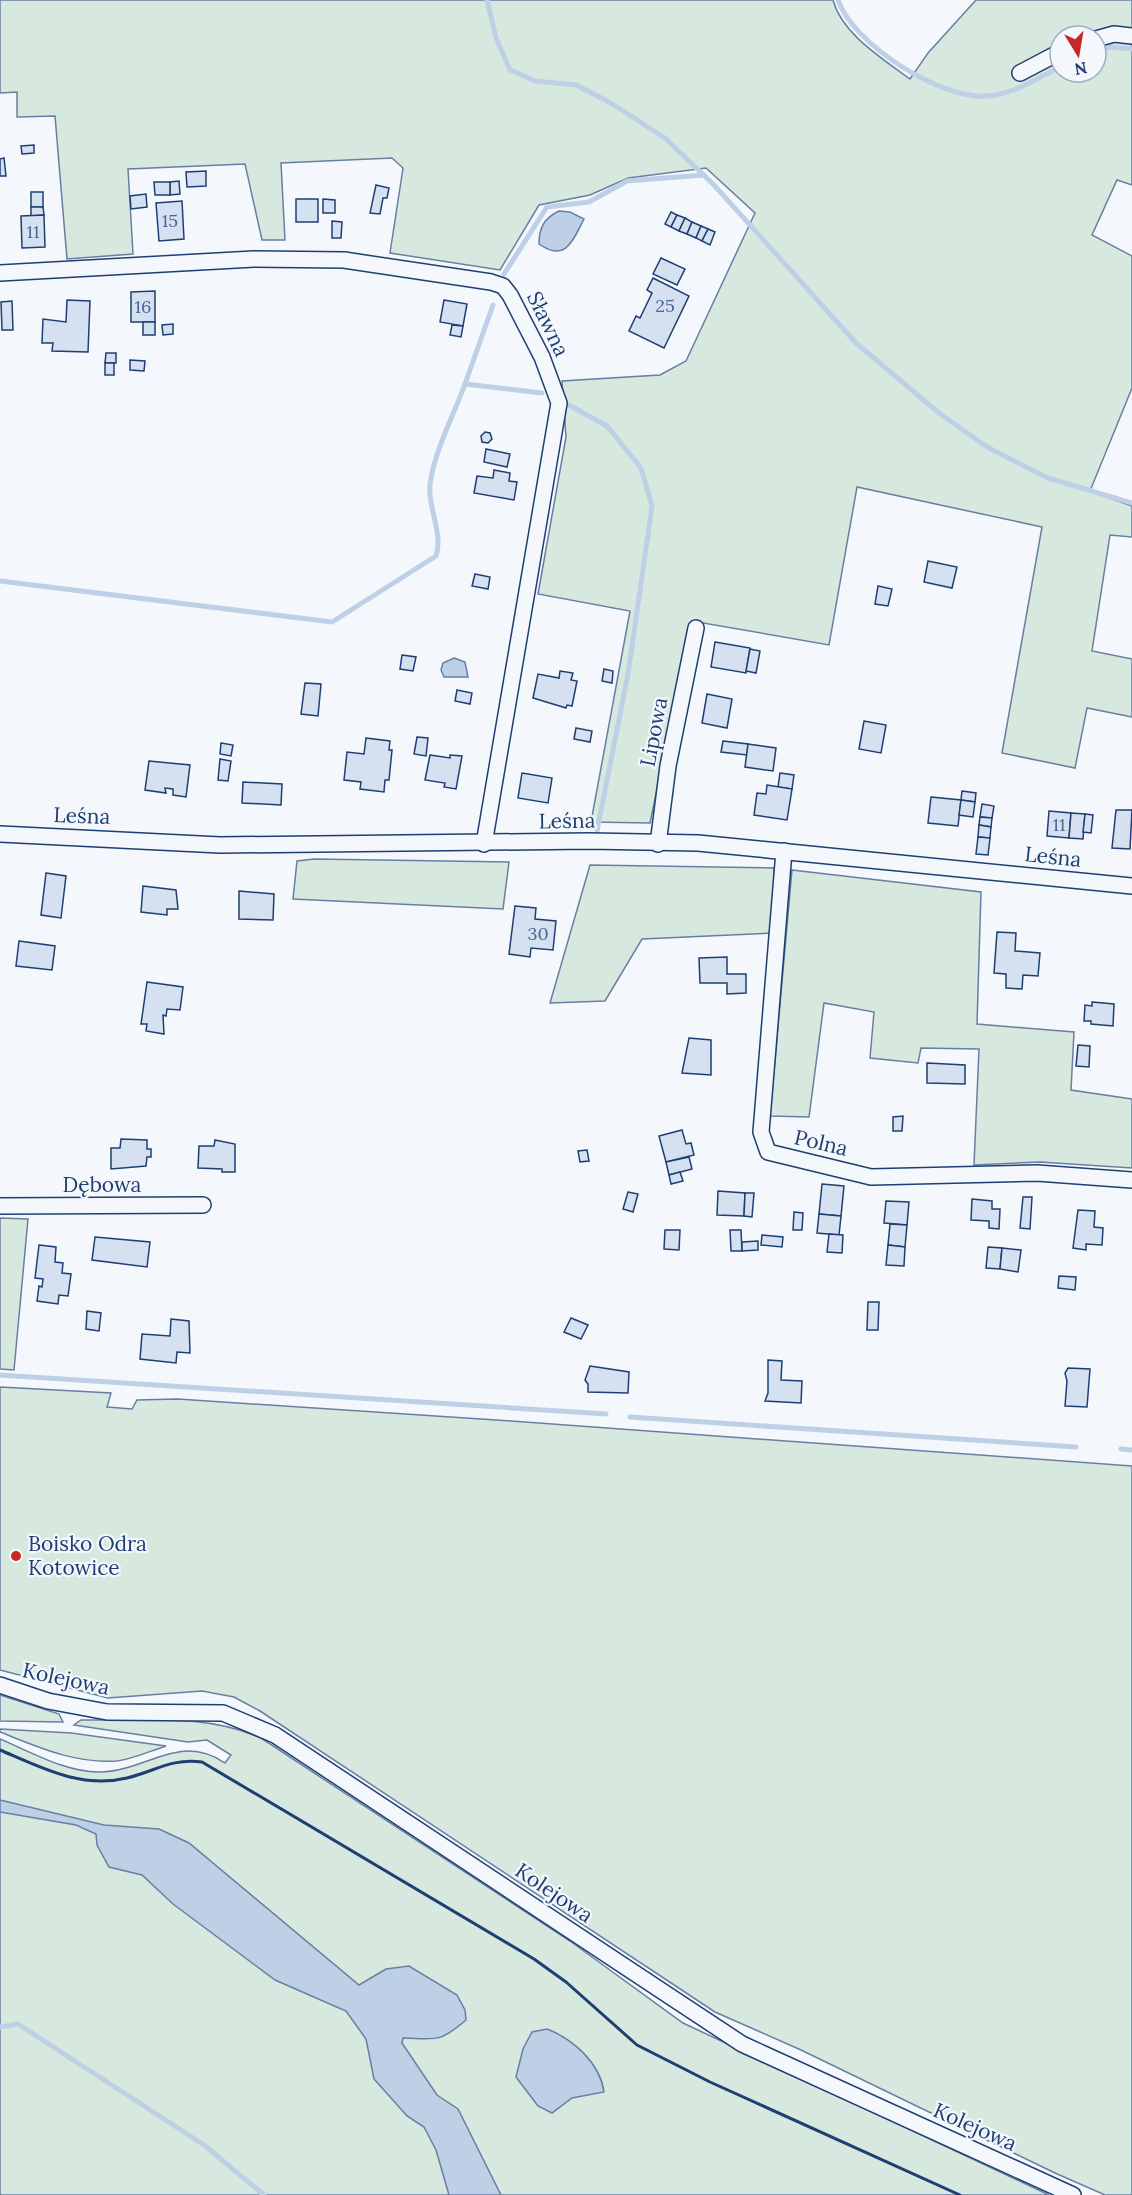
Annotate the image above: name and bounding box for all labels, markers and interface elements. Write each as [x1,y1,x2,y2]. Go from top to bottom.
north arrow [1048,24,1108,84]
text: N [1073,58,1089,80]
house number: 15 [162,209,178,232]
house number: 11 [26,220,40,243]
street label: Sławna [521,287,576,361]
house number: 25 [655,294,675,317]
house number: 16 [135,295,151,318]
street label: Lipowa [634,695,673,769]
street label: Leśna [53,801,111,830]
street label: Leśna [538,807,596,834]
house number: 11 [1052,813,1066,836]
street label: Leśna [1023,840,1083,873]
house number: 30 [527,922,549,945]
street label: Polna [792,1123,851,1162]
street label: Dębowa [63,1171,142,1198]
place label: Boisko Odra Kotowice [28,1530,147,1581]
marker: Boisko Odra Kotowice [9,1549,23,1563]
street label: Kolejowa [20,1656,112,1701]
street label: Kolejowa [510,1857,599,1929]
street label: Kolejowa [929,2096,1021,2157]

